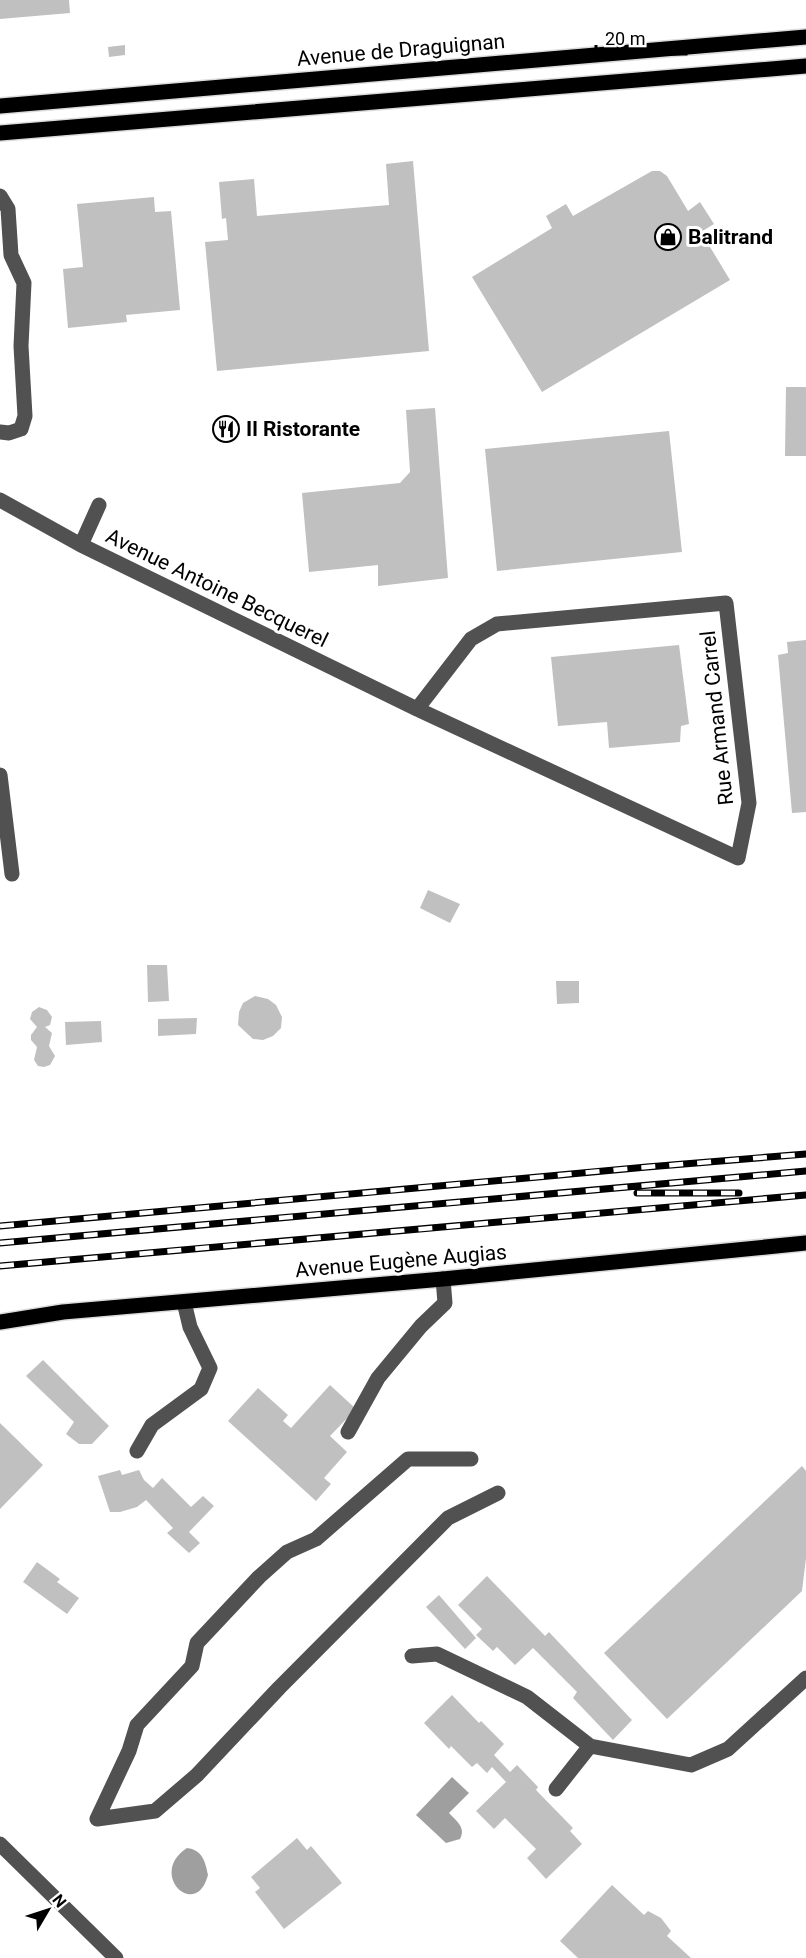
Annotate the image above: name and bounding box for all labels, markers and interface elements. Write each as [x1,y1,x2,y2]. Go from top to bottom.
scale bar [596,18,686,56]
text: 20 m [605,28,645,49]
street label: Avenue de Draguignan [296,29,506,71]
shop icon: Balitrand [653,222,683,252]
place label: Balitrand [688,225,773,249]
restaurant icon: Il Ristorante [211,414,241,444]
place label: Il Ristorante [246,417,360,441]
street label: Avenue Antoine Becquerel [102,524,332,652]
street label: Rue Armand Carrel [696,629,738,807]
street label: Avenue Eugène Augias [294,1240,508,1282]
north arrow [18,1880,78,1940]
text: N [48,1891,70,1911]

